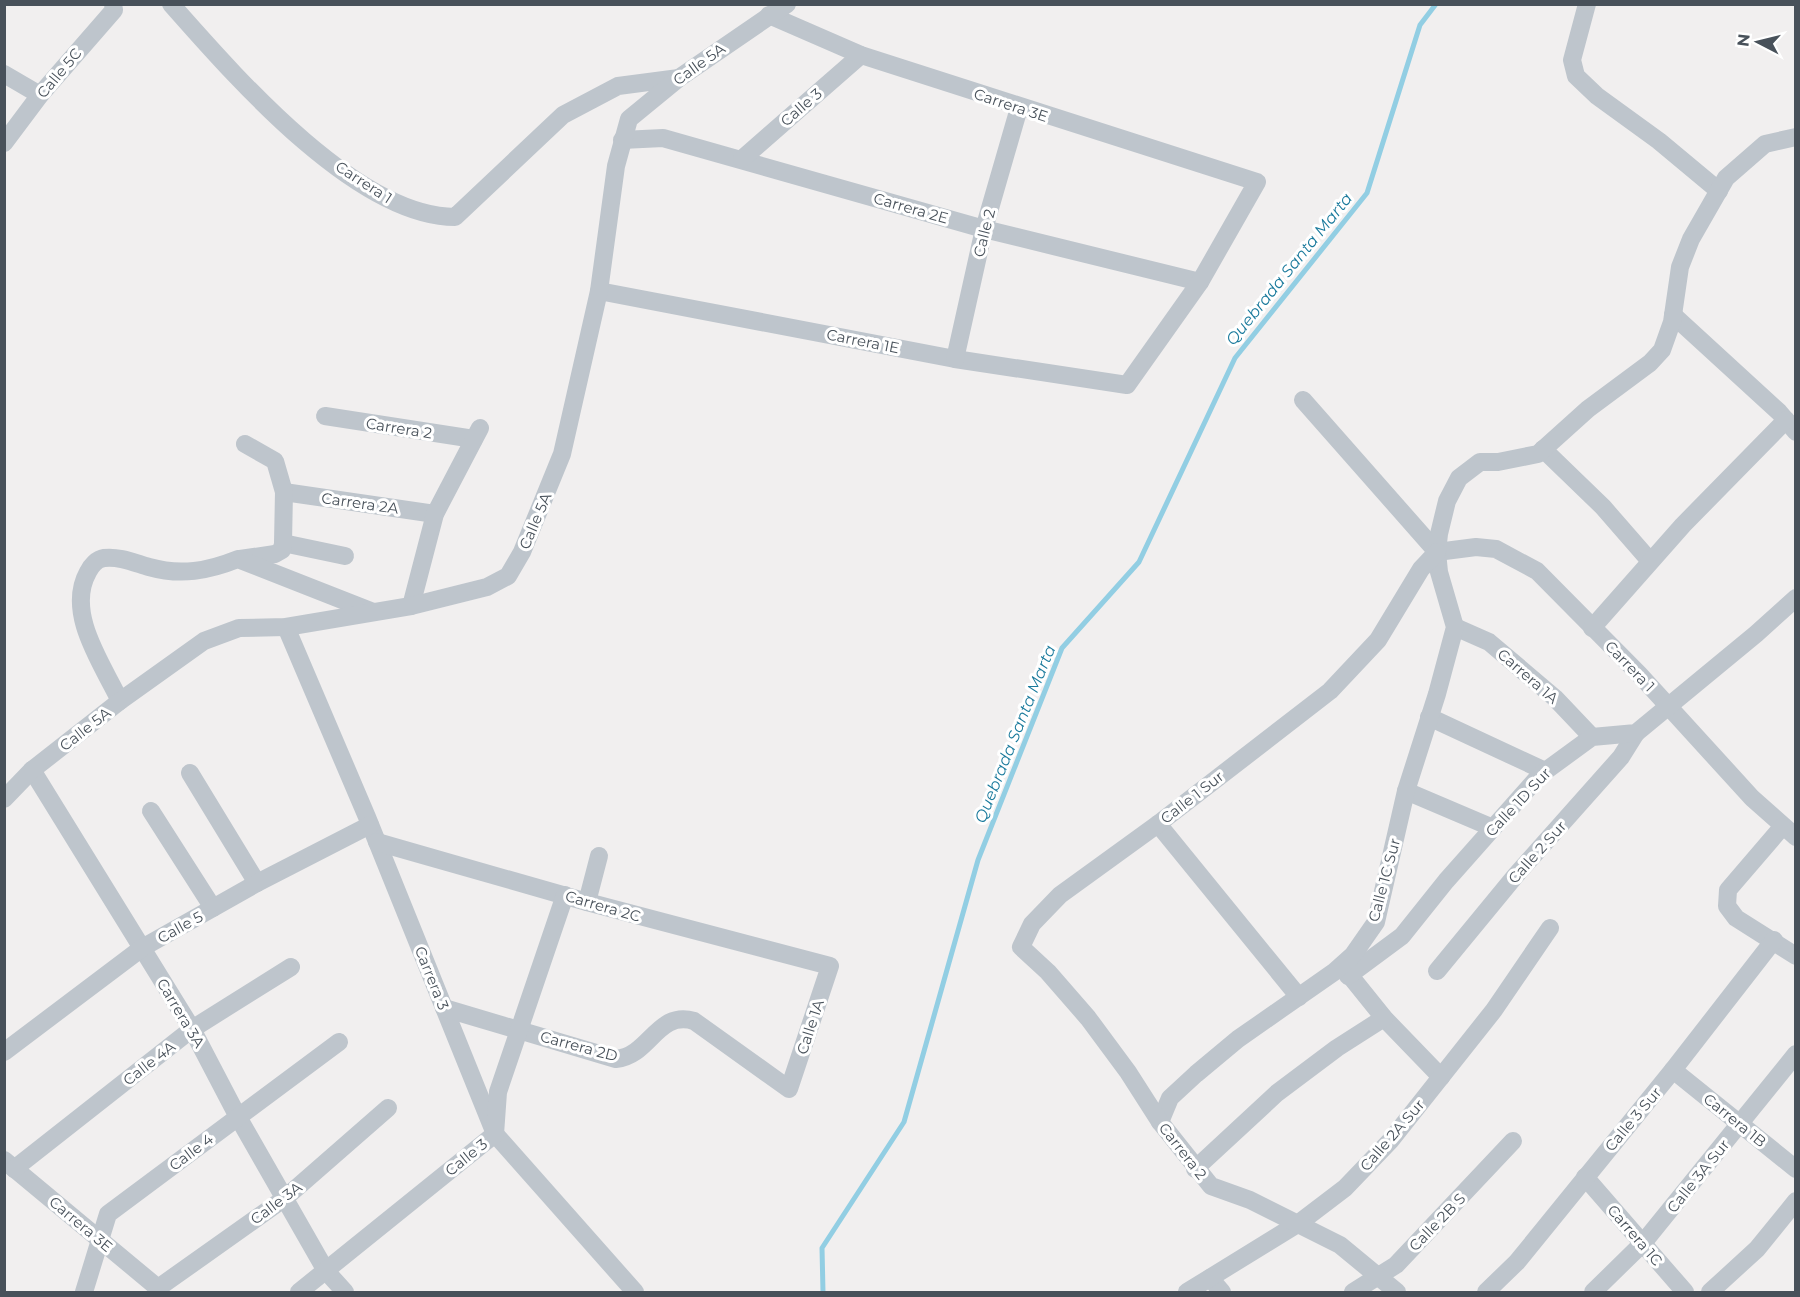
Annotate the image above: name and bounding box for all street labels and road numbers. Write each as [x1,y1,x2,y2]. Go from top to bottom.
street label: Calle 5A [669,39,729,89]
street label: Calle 5C [33,44,86,102]
street label: Calle 3 [776,84,826,130]
street label: Carrera 3E [972,84,1050,126]
street label: Carrera 1 [332,157,396,207]
street label: Carrera 2E [871,188,951,228]
street label: Calle 2 [969,207,999,259]
street label: Carrera 1E [825,325,901,357]
street label: Carrera 2 [364,413,434,443]
street label: Carrera 2A [320,488,400,518]
street label: Calle 5A [515,490,555,552]
street label: Carrera 1 [1601,636,1659,696]
street label: Carrera 1A [1494,644,1563,708]
street label: Calle 5A [56,703,115,755]
street label: Calle 1D Sur [1481,764,1555,840]
street label: Calle 1 Sur [1157,766,1227,828]
street label: Calle 2 Sur [1504,817,1570,887]
street label: Calle 1C Sur [1364,836,1404,924]
street label: Carrera 2C [563,886,643,926]
street label: Calle 5 [154,907,206,947]
street label: Carrera 3 [411,943,453,1013]
street label: Carrera 3A [153,975,209,1051]
street label: Calle 1A [792,997,828,1057]
street label: Carrera 2D [538,1027,620,1065]
street label: Calle 4A [119,1037,179,1089]
street label: Calle 3 Sur [1601,1083,1665,1155]
street label: Carrera 1B [1700,1089,1770,1151]
street label: Calle 2A Sur [1356,1095,1428,1175]
street label: Carrera 2 [1155,1119,1211,1183]
street label: Calle 4 [165,1129,217,1175]
street label: Calle 3 [441,1134,491,1180]
street label: Calle 3A Sur [1663,1135,1733,1217]
street label: Calle 3A [246,1177,306,1229]
street label: Calle 2B S [1405,1189,1469,1255]
street label: Carrera 3E [45,1192,117,1256]
street label: Carrera 1C [1603,1201,1667,1270]

